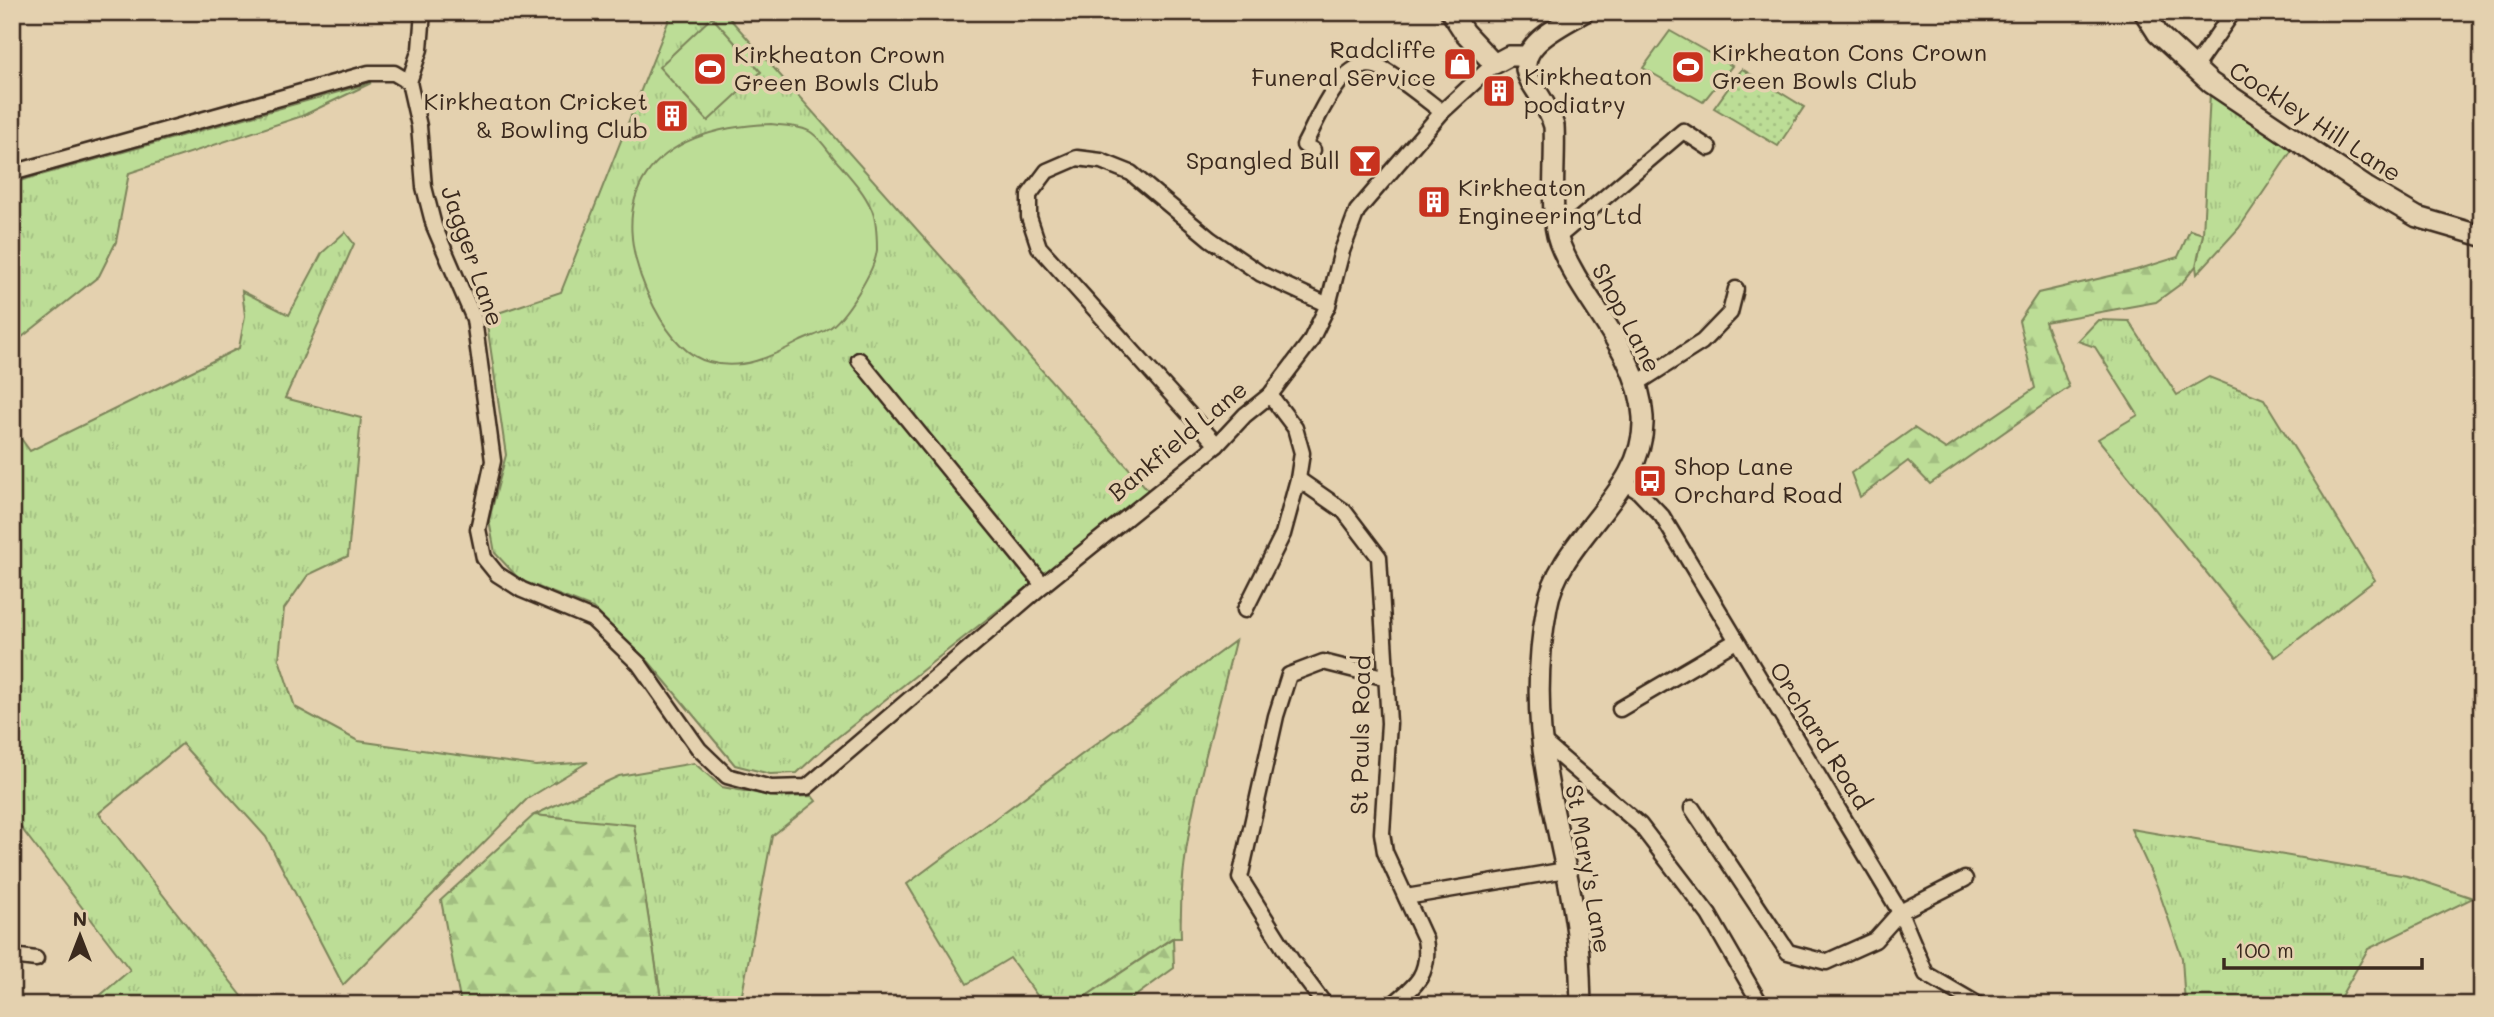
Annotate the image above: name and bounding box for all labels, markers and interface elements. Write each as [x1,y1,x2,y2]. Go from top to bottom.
place label: Radcliffe Funeral Service [1251,33,1436,92]
place label: Kirkheaton Cons Crown Green Bowls Club [1712,36,1987,95]
place label: Kirkheaton Crown Green Bowls Club [734,38,945,97]
shop icon: Radcliffe Funeral Service [1441,45,1479,83]
sports icon: Kirkheaton Cons Crown Green Bowls Club [1669,48,1707,86]
sports icon: Kirkheaton Crown Green Bowls Club [691,50,729,88]
street label: Cockley Hill Lane [2224,53,2408,188]
place label: Kirkheaton podiatry [1524,60,1652,119]
building icon: Kirkheaton podiatry [1480,72,1518,110]
place label: Kirkheaton Cricket & Bowling Club [423,85,648,144]
building icon: Kirkheaton Cricket & Bowling Club [653,97,691,135]
bar icon: Spangled Bull [1346,142,1384,180]
place label: Spangled Bull [1186,144,1340,175]
place label: Kirkheaton Engineering Ltd [1458,171,1642,230]
street label: Jagger Lane [435,181,512,330]
building icon: Kirkheaton Engineering Ltd [1415,183,1453,221]
street label: Shop Lane [1586,257,1669,377]
street label: Bankfield Lane [1101,373,1253,507]
place label: Shop Lane Orchard Road [1674,450,1842,509]
bus stop icon: Shop Lane Orchard Road [1631,462,1669,500]
street label: St Pauls Road [1343,655,1376,815]
street label: Orchard Road [1764,656,1879,815]
street label: St Mary's Lane [1559,782,1620,956]
north arrow [46,902,116,972]
text: N [73,906,87,931]
scale bar [2224,926,2422,970]
text: 100 m [2235,936,2294,963]

